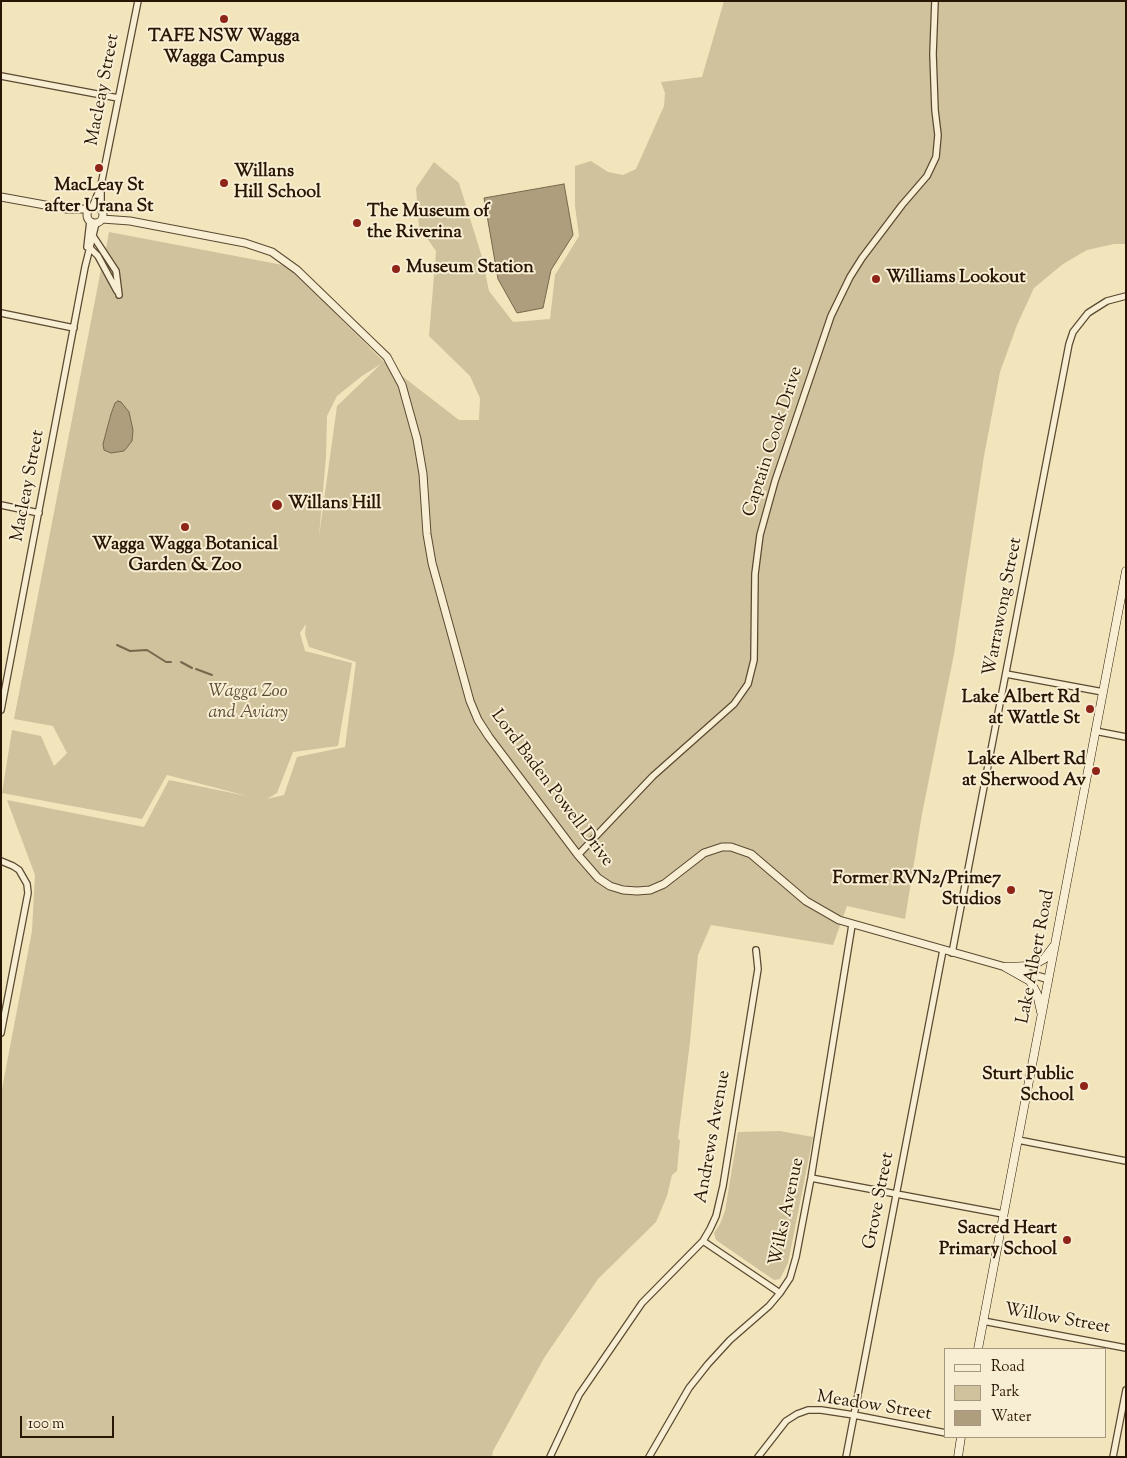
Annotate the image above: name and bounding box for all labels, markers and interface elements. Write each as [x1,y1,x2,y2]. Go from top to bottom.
marker: TAFE NSW Wagga Wagga Campus [218,13,230,25]
place label: TAFE NSW Wagga Wagga Campus [148,27,300,70]
street label: Macleay Street [83,32,125,148]
marker: MacLeay St after Urana St [93,162,105,174]
place label: Willans Hill School [234,162,321,204]
place label: MacLeay St after Urana St [44,176,154,218]
marker: Willans Hill School [218,177,230,189]
place label: The Museum of the Riverina [367,202,490,244]
marker: The Museum of the Riverina [351,217,363,229]
place label: Museum Station [406,258,534,280]
marker: Museum Station [390,263,402,275]
place label: Williams Lookout [886,268,1026,290]
marker: Williams Lookout [870,273,882,285]
street label: Captain Cook Drive [739,364,809,520]
street label: Macleay Street [8,428,50,544]
place label: Willans Hill [288,494,381,516]
marker: Willans Hill [270,498,284,512]
marker: Wagga Wagga Botanical Garden & Zoo [179,521,191,533]
place label: Wagga Wagga Botanical Garden & Zoo [92,535,278,578]
street label: Warrawong Street [980,536,1028,678]
park label: Wagga Zoo and Aviary [208,682,288,724]
place label: Lake Albert Rd at Wattle St [962,688,1080,731]
marker: Lake Albert Rd at Wattle St [1084,703,1096,715]
street label: Lord Baden Powell Drive [485,706,617,872]
place label: Lake Albert Rd at Sherwood Av [962,750,1086,792]
marker: Lake Albert Rd at Sherwood Av [1090,765,1102,777]
place label: Former RVN2/Prime7 Studios [832,869,1001,912]
marker: Former RVN2/Prime7 Studios [1005,884,1017,896]
street label: Lake Albert Road [1013,888,1061,1026]
place label: Sturt Public School [982,1065,1074,1108]
street label: Andrews Avenue [692,1069,736,1205]
marker: Sturt Public School [1078,1080,1090,1092]
street label: Grove Street [860,1151,900,1251]
street label: Wilks Avenue [766,1156,810,1268]
place label: Sacred Heart Primary School [939,1219,1057,1262]
marker: Sacred Heart Primary School [1061,1234,1073,1246]
street label: Willow Street [1002,1300,1112,1340]
legend [944,1348,1107,1438]
text: Road [991,1357,1025,1378]
text: Park [991,1382,1020,1403]
street label: Meadow Street [815,1387,933,1427]
scale bar [22,1406,116,1438]
text: Water [991,1407,1031,1428]
text: 100 m [28,1414,64,1435]

